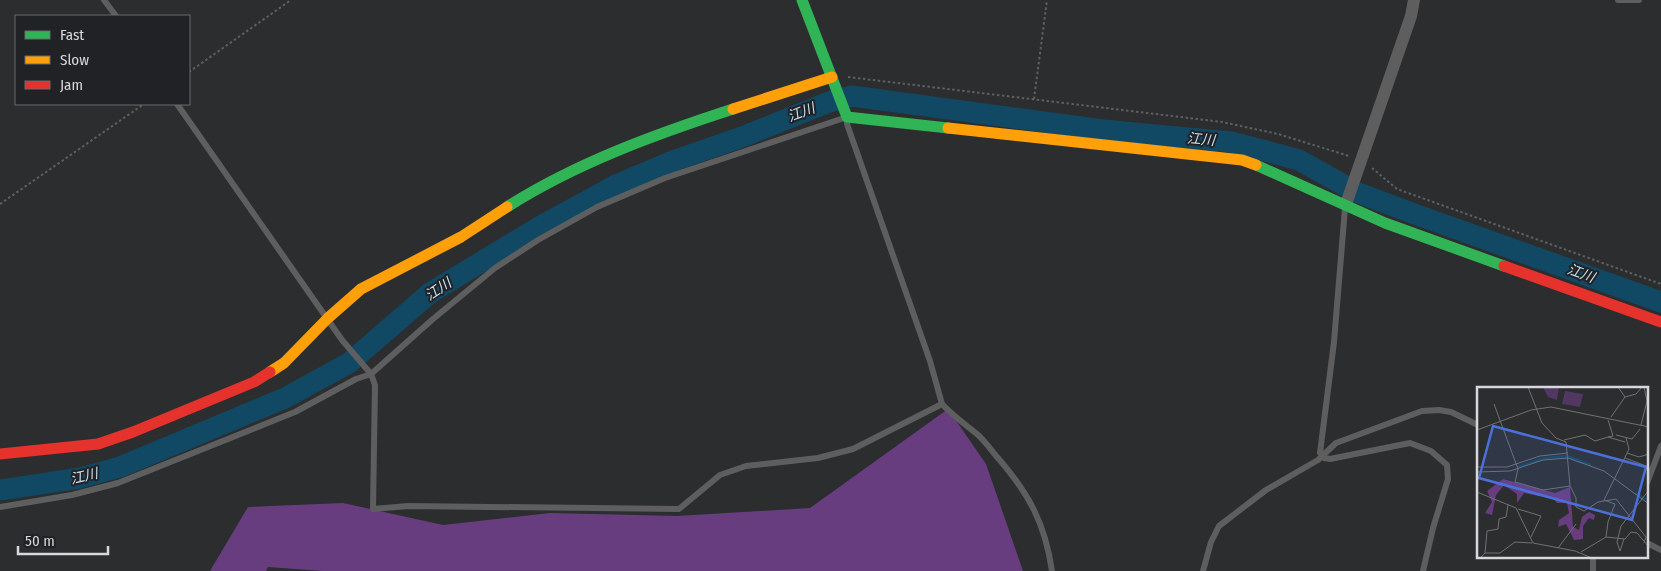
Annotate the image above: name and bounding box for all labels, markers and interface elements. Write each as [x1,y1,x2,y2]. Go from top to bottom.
legend [15,15,190,105]
text: Fast [60,26,84,44]
text: Slow [60,51,89,69]
text: Jam [60,76,83,94]
water label: 江川 [785,99,819,125]
water label: 江川 [1186,130,1218,149]
water label: 江川 [1565,261,1599,287]
water label: 江川 [422,273,456,304]
inset map [1477,387,1648,558]
water label: 江川 [69,465,102,488]
scale bar [18,524,108,556]
text: 50 m [25,532,55,550]

